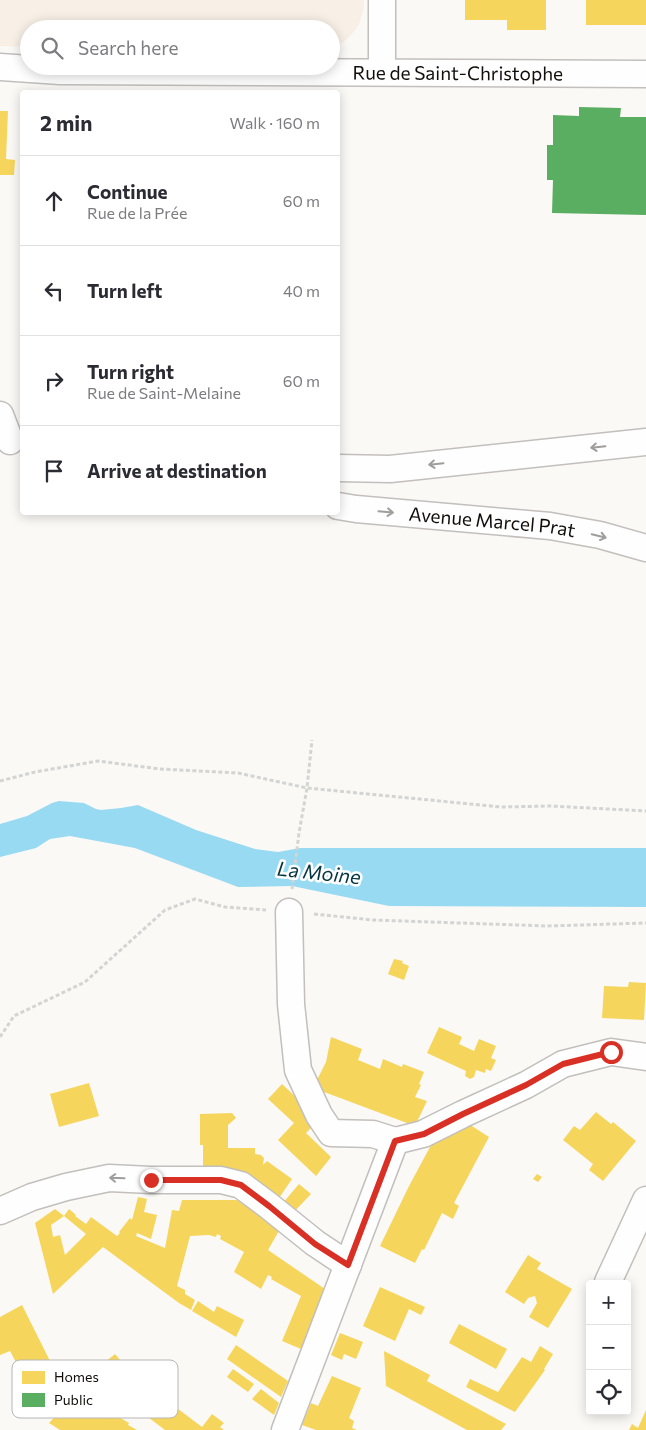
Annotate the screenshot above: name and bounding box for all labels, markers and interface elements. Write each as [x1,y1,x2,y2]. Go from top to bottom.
search box [20,20,340,75]
icon: search [38,34,66,62]
text: Search here [78,36,178,59]
street label: Rue de Saint-Christophe [353,60,563,85]
text: 2 min [40,110,92,135]
text: Walk · 160 m [230,113,320,132]
text: Continue [87,180,167,203]
icon: ahead [40,187,68,215]
text: 60 m [283,191,320,210]
text: Rue de la Prée [87,203,187,222]
icon: left [40,277,68,305]
text: Turn left [87,279,162,302]
text: 40 m [283,281,320,300]
text: Turn right [87,360,174,383]
icon: right [40,367,68,395]
text: 60 m [283,371,320,390]
text: Rue de Saint-Melaine [87,383,241,402]
one-way arrow [590,442,606,452]
icon: arrive [40,457,68,485]
text: Arrive at destination [87,459,267,482]
one-way arrow [428,459,444,469]
street label: Avenue Marcel Prat [408,502,578,541]
one-way arrow [378,507,394,516]
one-way arrow [591,531,607,541]
water label: La Moine [276,856,363,888]
route start [600,1041,623,1064]
route end [140,1169,163,1192]
one-way arrow [109,1174,125,1183]
map controls [586,1280,631,1415]
button: + [586,1280,631,1325]
button: − [586,1325,631,1370]
legend [12,1360,178,1418]
text: Homes [54,1368,99,1385]
button: locate [586,1370,631,1415]
text: Public [54,1391,93,1408]

